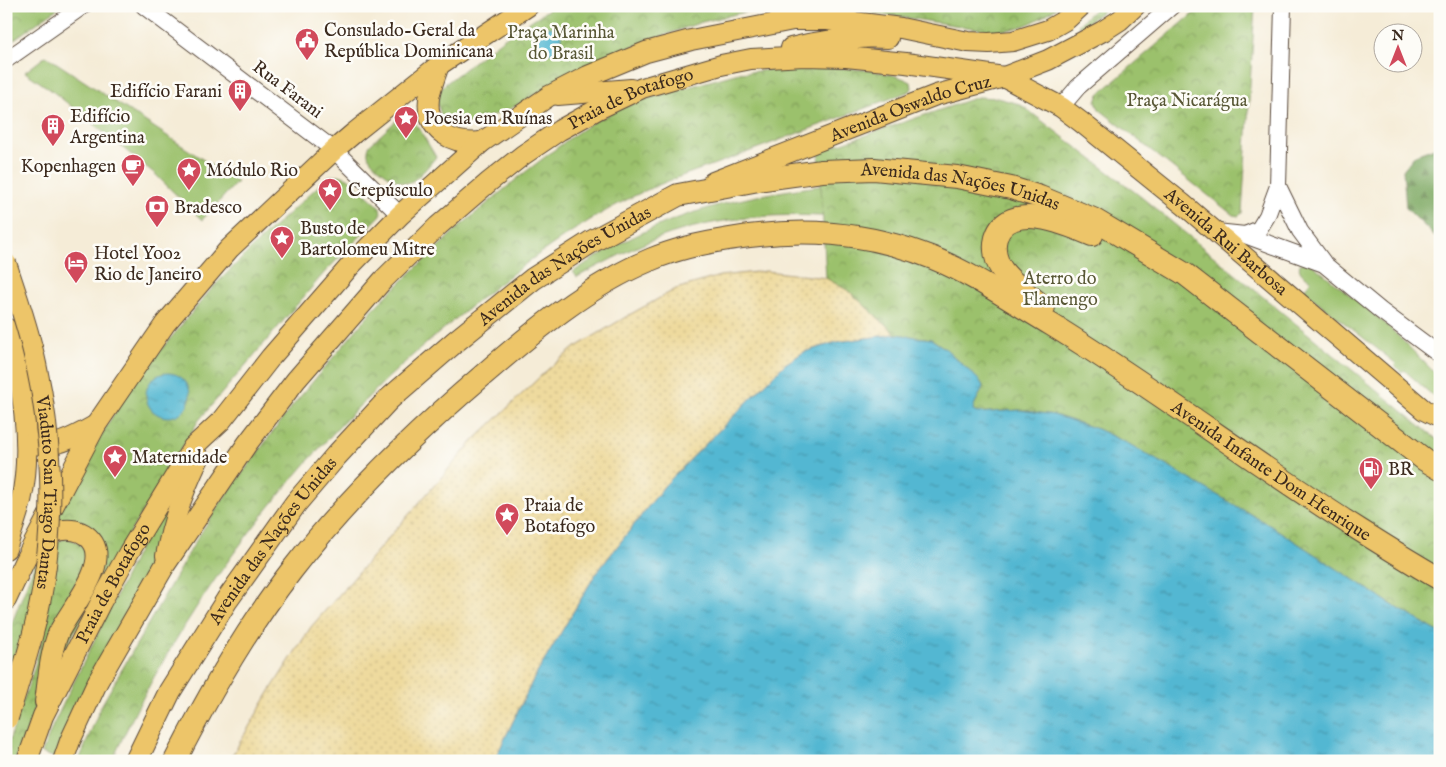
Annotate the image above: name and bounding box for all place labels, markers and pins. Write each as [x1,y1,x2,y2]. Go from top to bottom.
place label: Consulado-Geral da República Dominicana [324,20,494,64]
public building icon: Consulado-Geral da República Dominicana [294,27,320,61]
building icon: Edifício Farani [227,78,253,112]
place label: Edifício Farani [110,81,222,104]
place icon: Poesia em Ruínas [393,105,419,139]
place label: Edifício Argentina [69,106,145,150]
place label: Poesia em Ruínas [424,108,552,131]
building icon: Edifício Argentina [40,113,66,147]
cafe icon: Kopenhagen [120,153,146,187]
place label: Kopenhagen [21,156,116,179]
place icon: Módulo Rio [176,157,202,191]
place label: Módulo Rio [206,160,298,183]
place icon: Crepúsculo [317,177,343,211]
place label: Crepúsculo [348,180,433,203]
bank icon: Bradesco [144,194,170,228]
place label: Bradesco [174,197,242,220]
place label: Busto de Bartolomeu Mitre [300,218,435,262]
place icon: Busto de Bartolomeu Mitre [269,225,295,259]
place label: Hotel Yoo2 Rio de Janeiro [94,243,202,287]
hotel icon: Hotel Yoo2 Rio de Janeiro [63,250,89,284]
place icon: Maternidade [102,444,128,478]
place label: Maternidade [132,447,227,470]
fuel station icon: BR [1358,456,1384,490]
place label: BR [1388,459,1415,482]
place label: Praia de Botafogo [524,495,595,539]
place icon: Praia de Botafogo [494,502,520,536]

